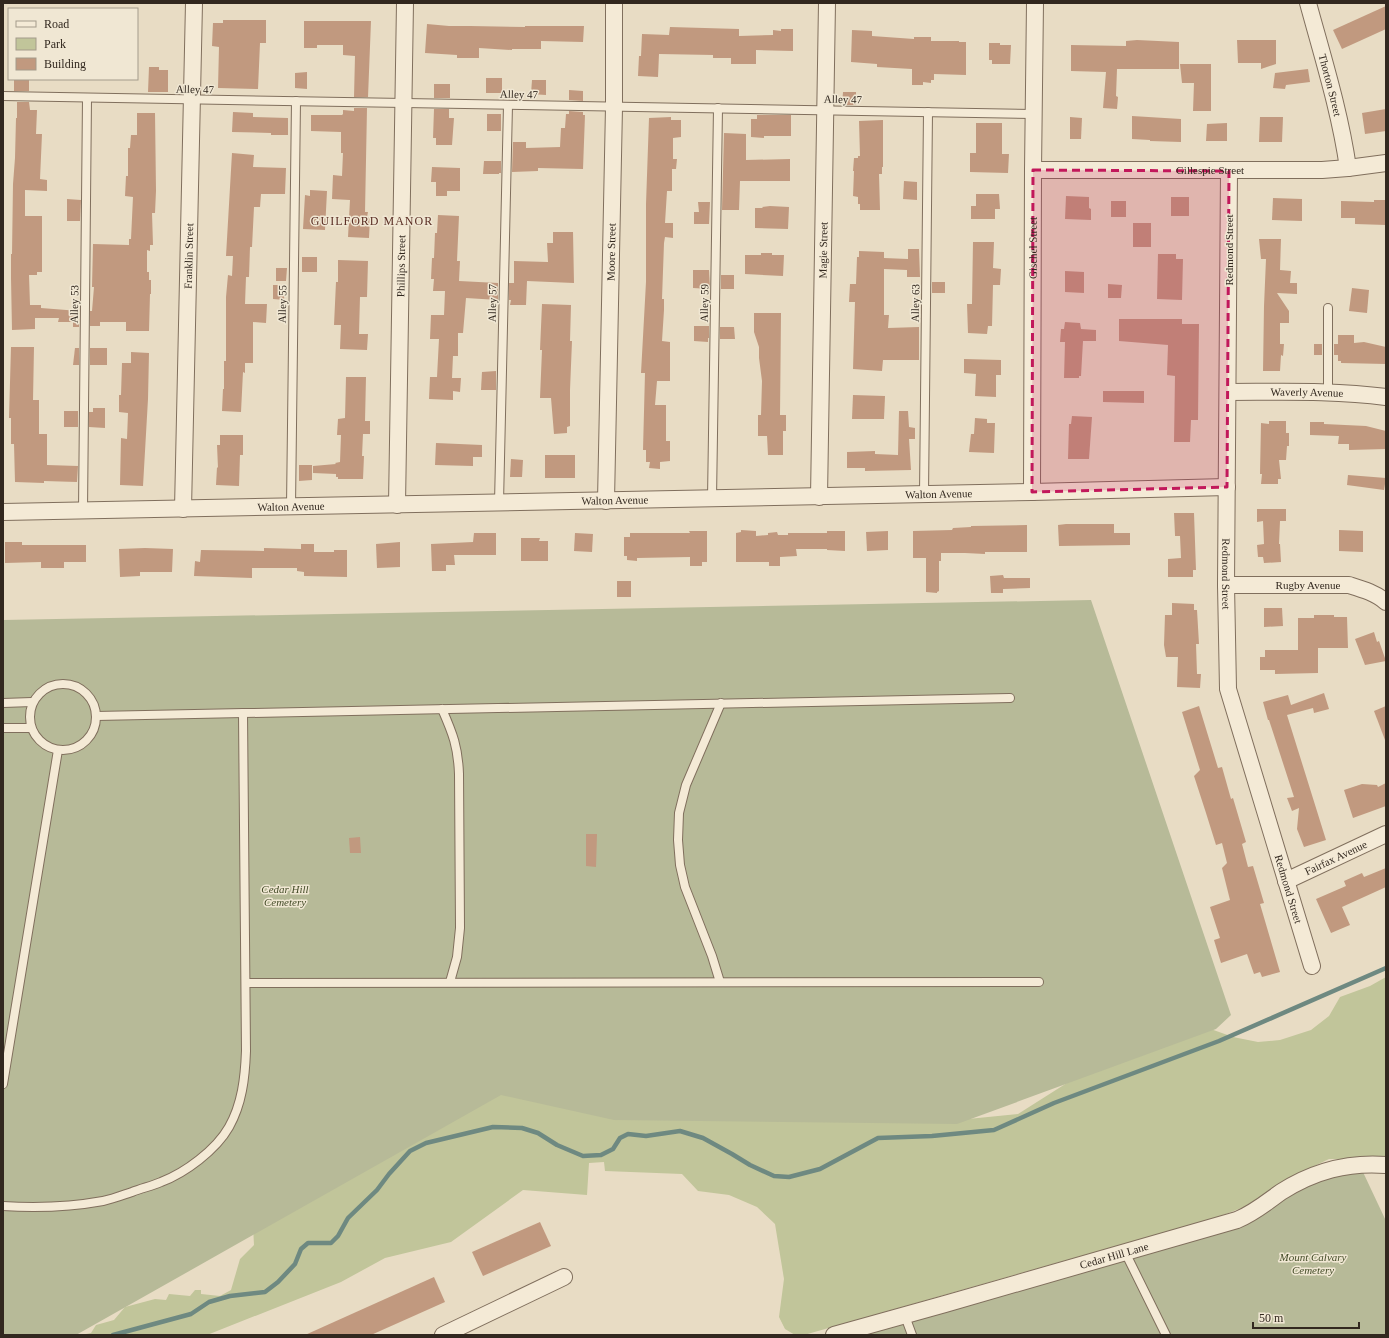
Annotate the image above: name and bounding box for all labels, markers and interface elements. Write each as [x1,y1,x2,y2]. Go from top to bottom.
legend [8,8,138,80]
text: Road [44,17,69,31]
text: Park [44,37,66,51]
street label: Thorton Street [1316,53,1344,117]
text: Building [44,57,86,71]
street label: Alley 47 [176,83,215,95]
street label: Alley 47 [500,88,539,100]
street label: Alley 47 [824,93,863,105]
street label: Gillespie Street [1176,164,1244,176]
district label: GUILFORD MANOR [311,214,433,228]
street label: Redmond Street [1223,214,1235,286]
street label: Gischel Street [1027,217,1039,279]
street label: Magie Street [817,222,829,278]
street label: Franklin Street [182,223,195,289]
street label: Moore Street [604,223,618,281]
street label: Phillips Street [394,235,407,297]
street label: Alley 57 [486,283,498,322]
street label: Alley 59 [698,283,710,322]
street label: Alley 63 [909,283,921,322]
street label: Alley 53 [68,284,80,323]
street label: Alley 55 [276,284,288,323]
street label: Waverly Avenue [1271,386,1344,399]
street label: Walton Avenue [905,487,973,500]
street label: Walton Avenue [581,493,649,507]
street label: Walton Avenue [257,500,325,513]
street label: Redmond Street [1220,538,1232,610]
street label: Rugby Avenue [1276,579,1341,591]
street label: Fairfax Avenue [1303,838,1369,877]
street label: Redmond Street [1273,853,1305,925]
park label: Cedar Hill Cemetery [261,883,309,908]
street label: Cedar Hill Lane [1078,1240,1150,1271]
park label: Mount Calvary Cemetery [1279,1251,1347,1276]
scale bar [1253,1304,1359,1330]
text: 50 m [1259,1311,1284,1325]

